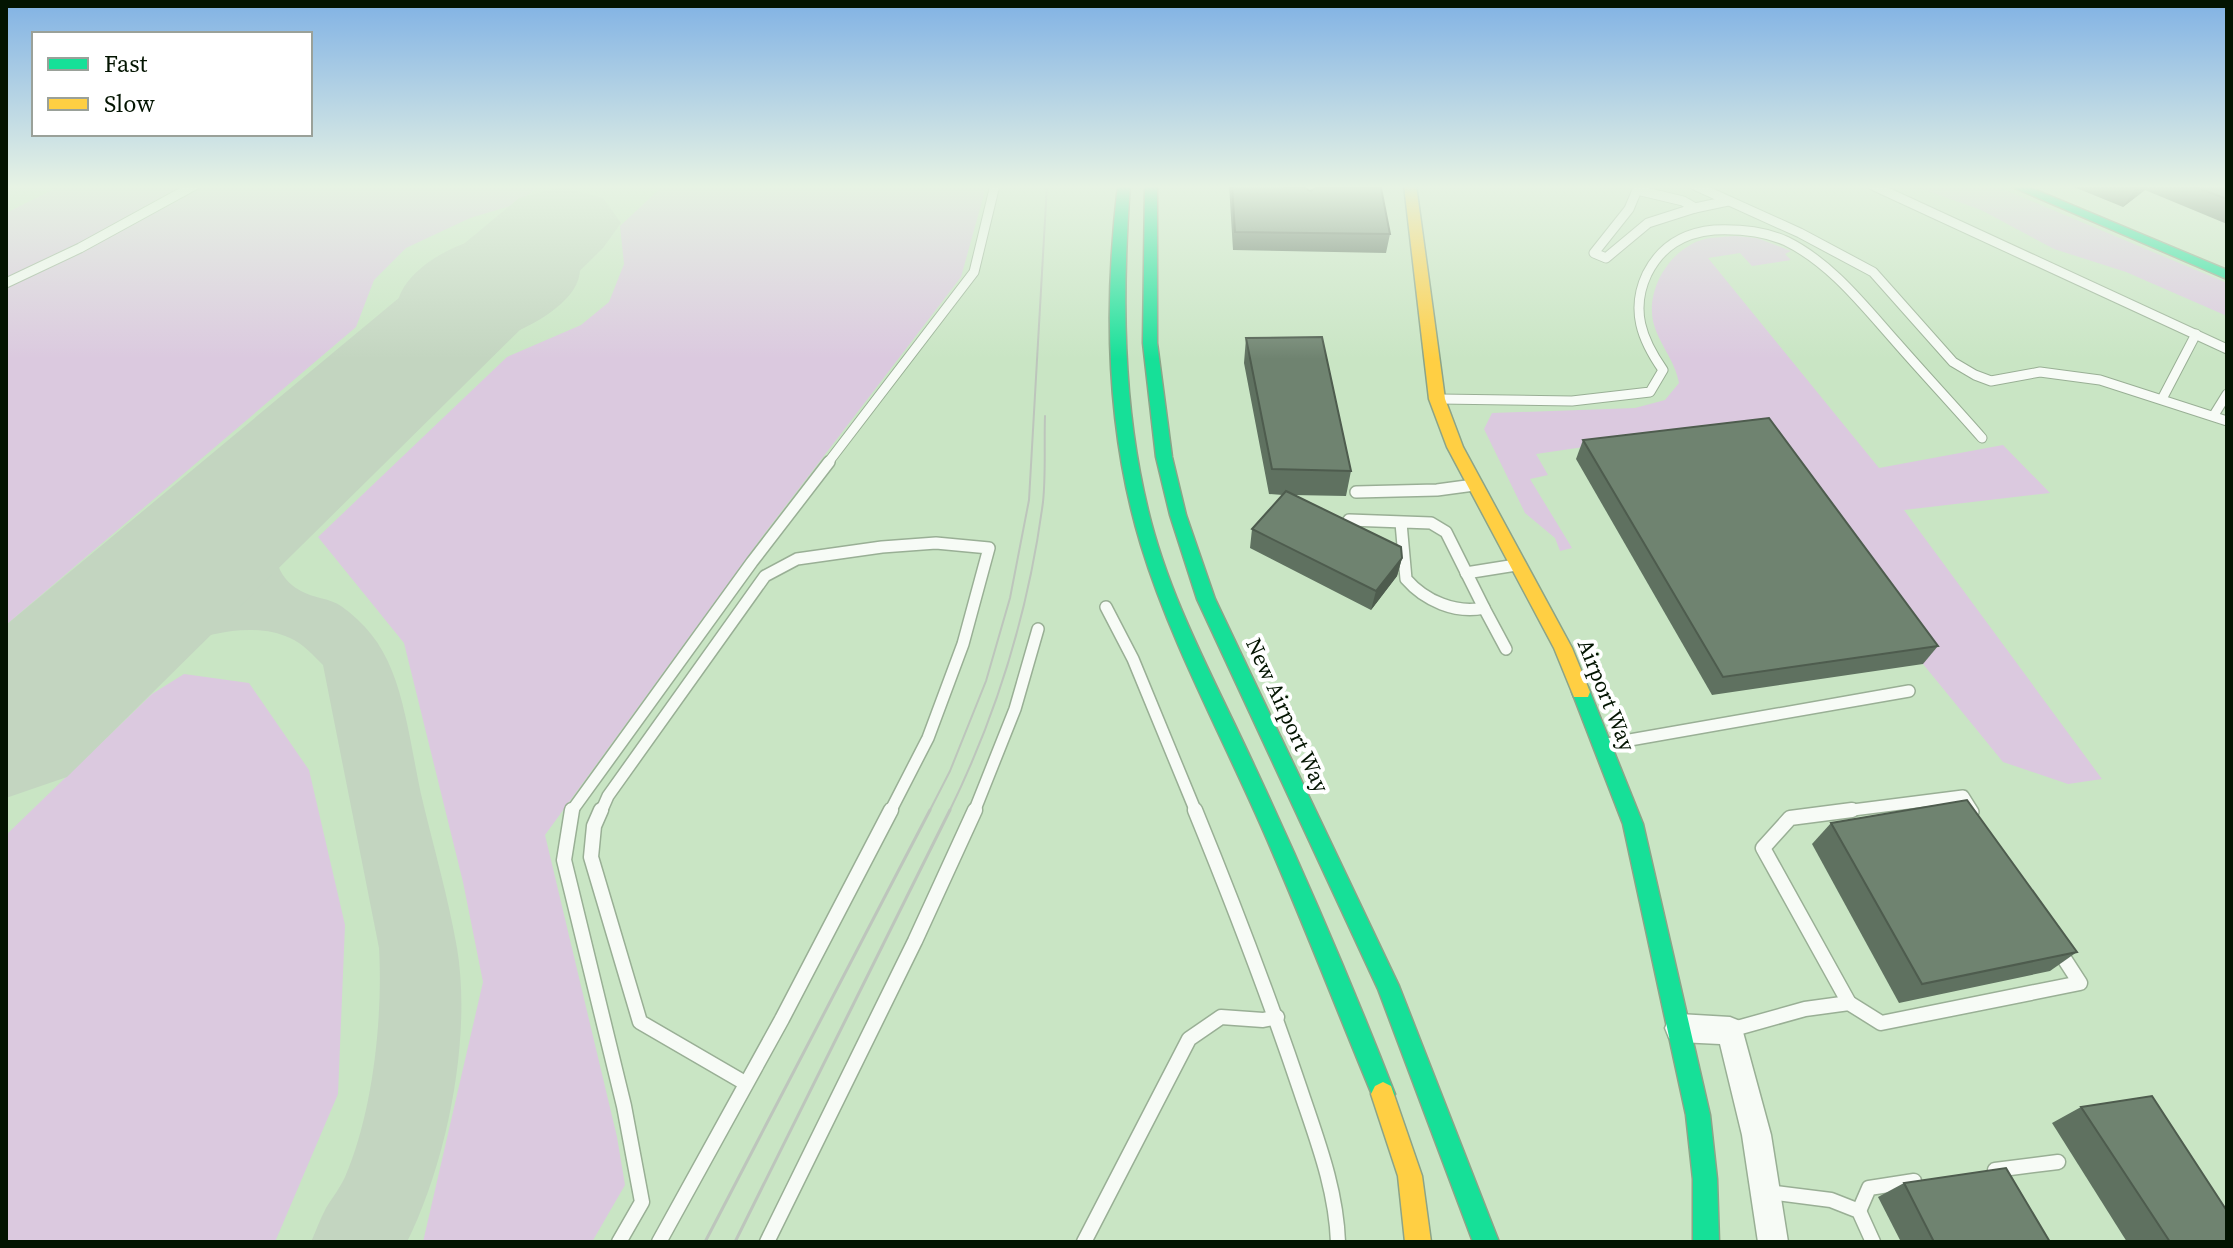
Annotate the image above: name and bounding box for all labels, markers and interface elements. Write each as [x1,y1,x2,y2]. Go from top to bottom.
legend [32,32,312,136]
text: Fast [104,47,148,80]
text: Slow [104,87,155,120]
street label: New Airport Way [1239,633,1337,798]
street label: Airport Way [1571,634,1643,756]

